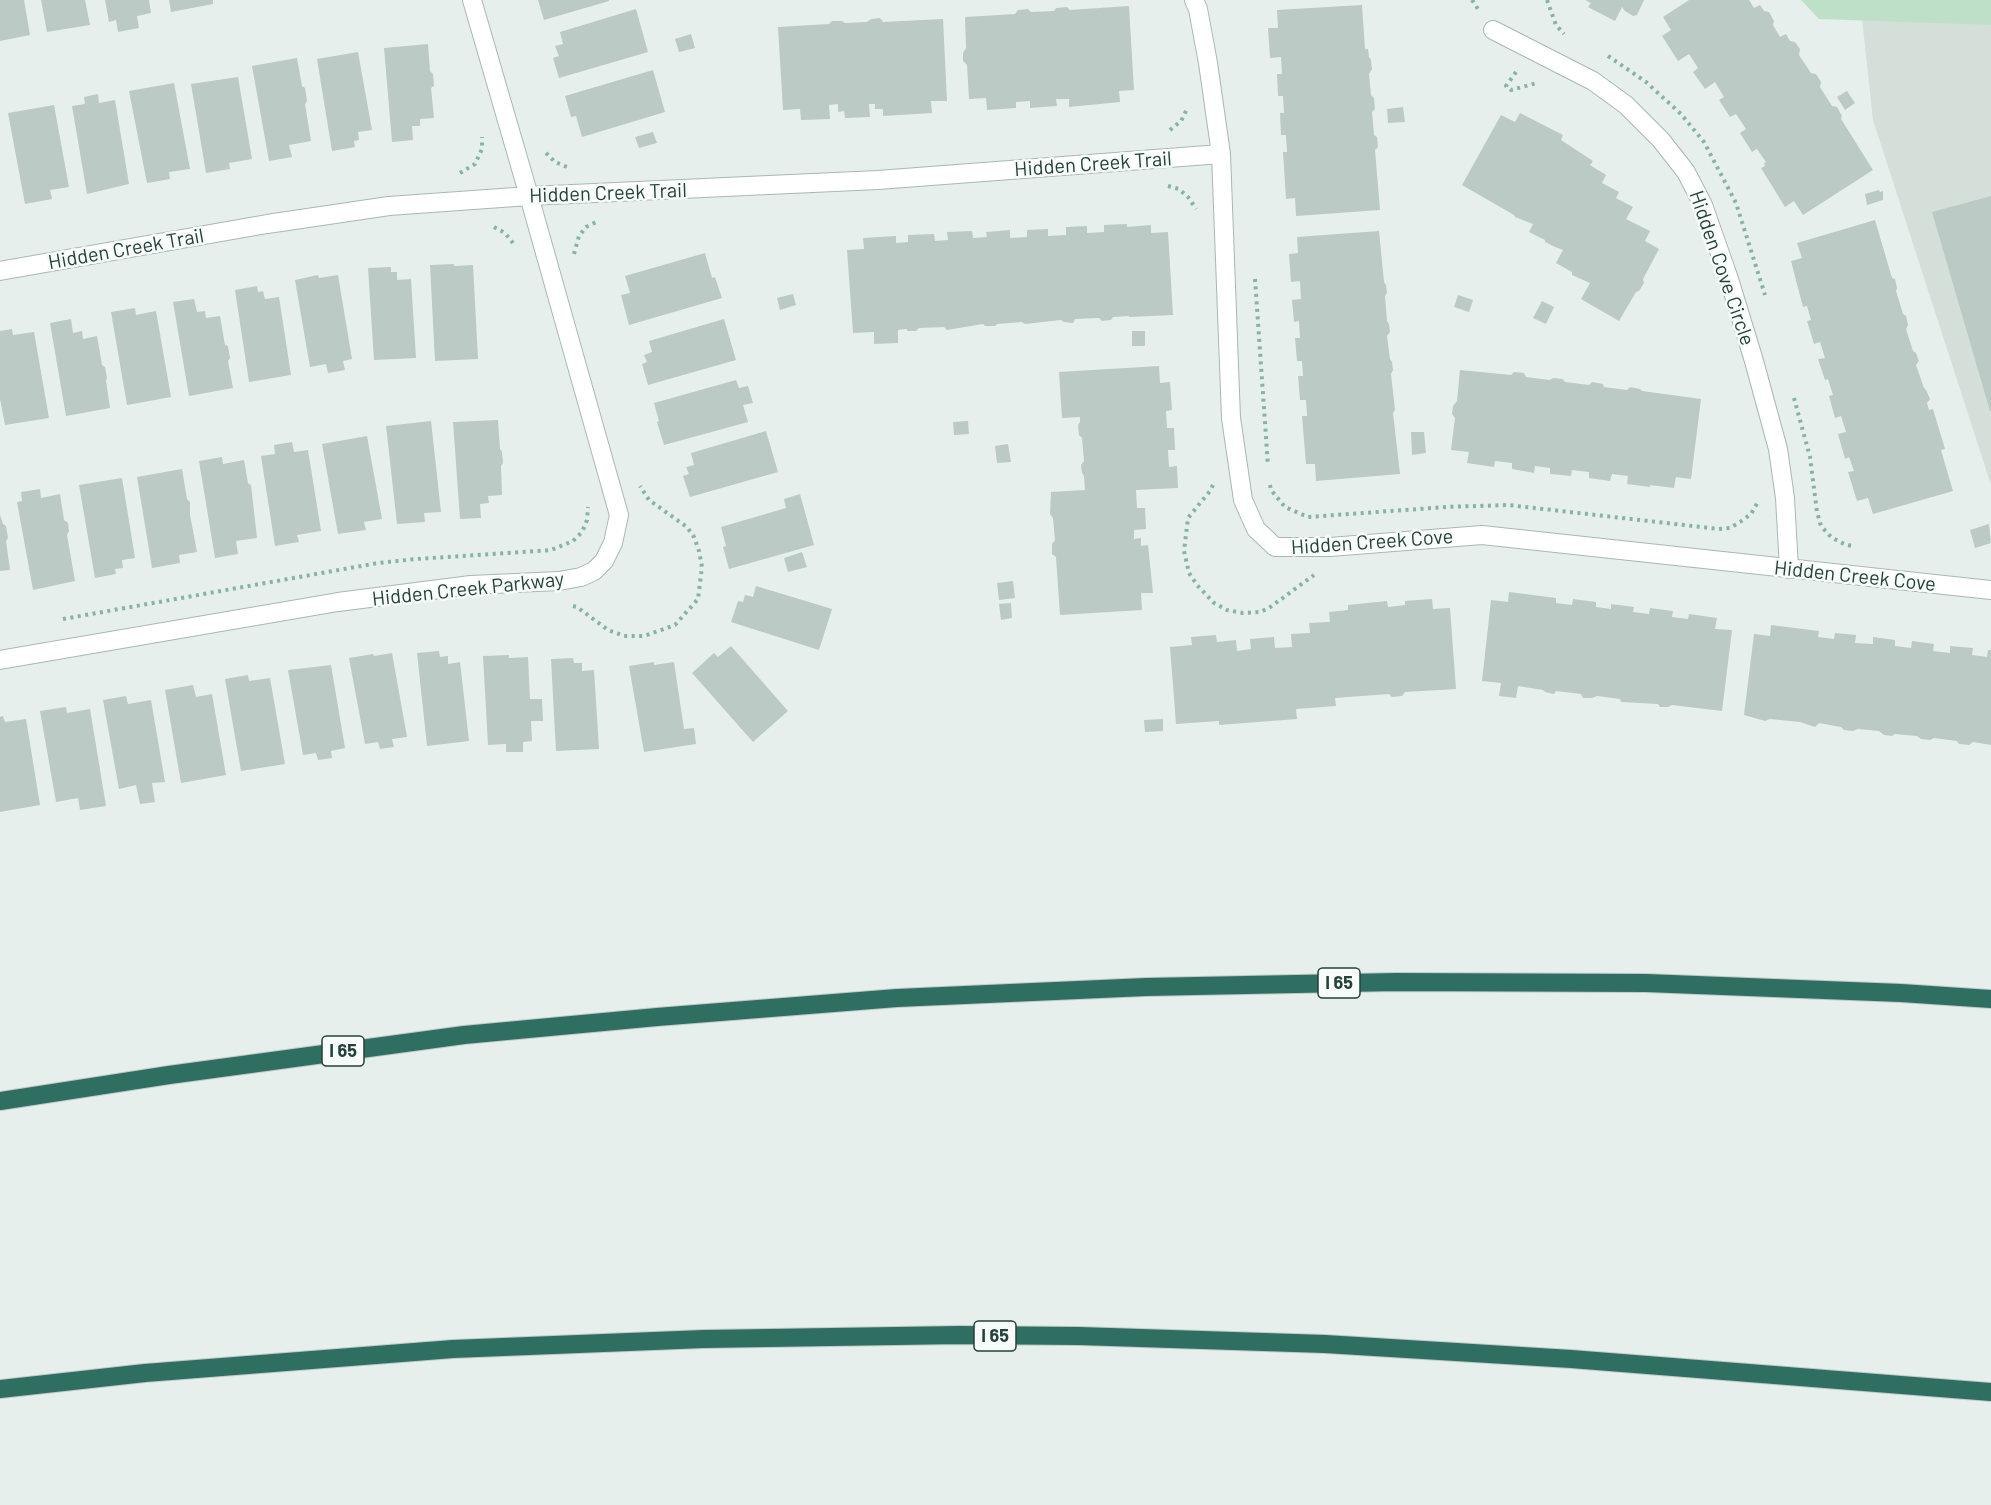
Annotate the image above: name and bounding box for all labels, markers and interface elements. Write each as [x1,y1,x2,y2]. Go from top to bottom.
street label: Hidden Creek Trail [1014,147,1172,181]
street label: Hidden Creek Trail [529,178,687,208]
street label: Hidden Cove Circle [1684,188,1760,348]
street label: Hidden Creek Trail [46,223,206,275]
street label: Hidden Creek Cove [1290,524,1454,560]
street label: Hidden Creek Cove [1773,556,1937,596]
street label: Hidden Creek Parkway [371,567,565,611]
road number: I 65 [1318,968,1360,998]
road number: I 65 [322,1036,364,1066]
road number: I 65 [974,1321,1016,1351]

